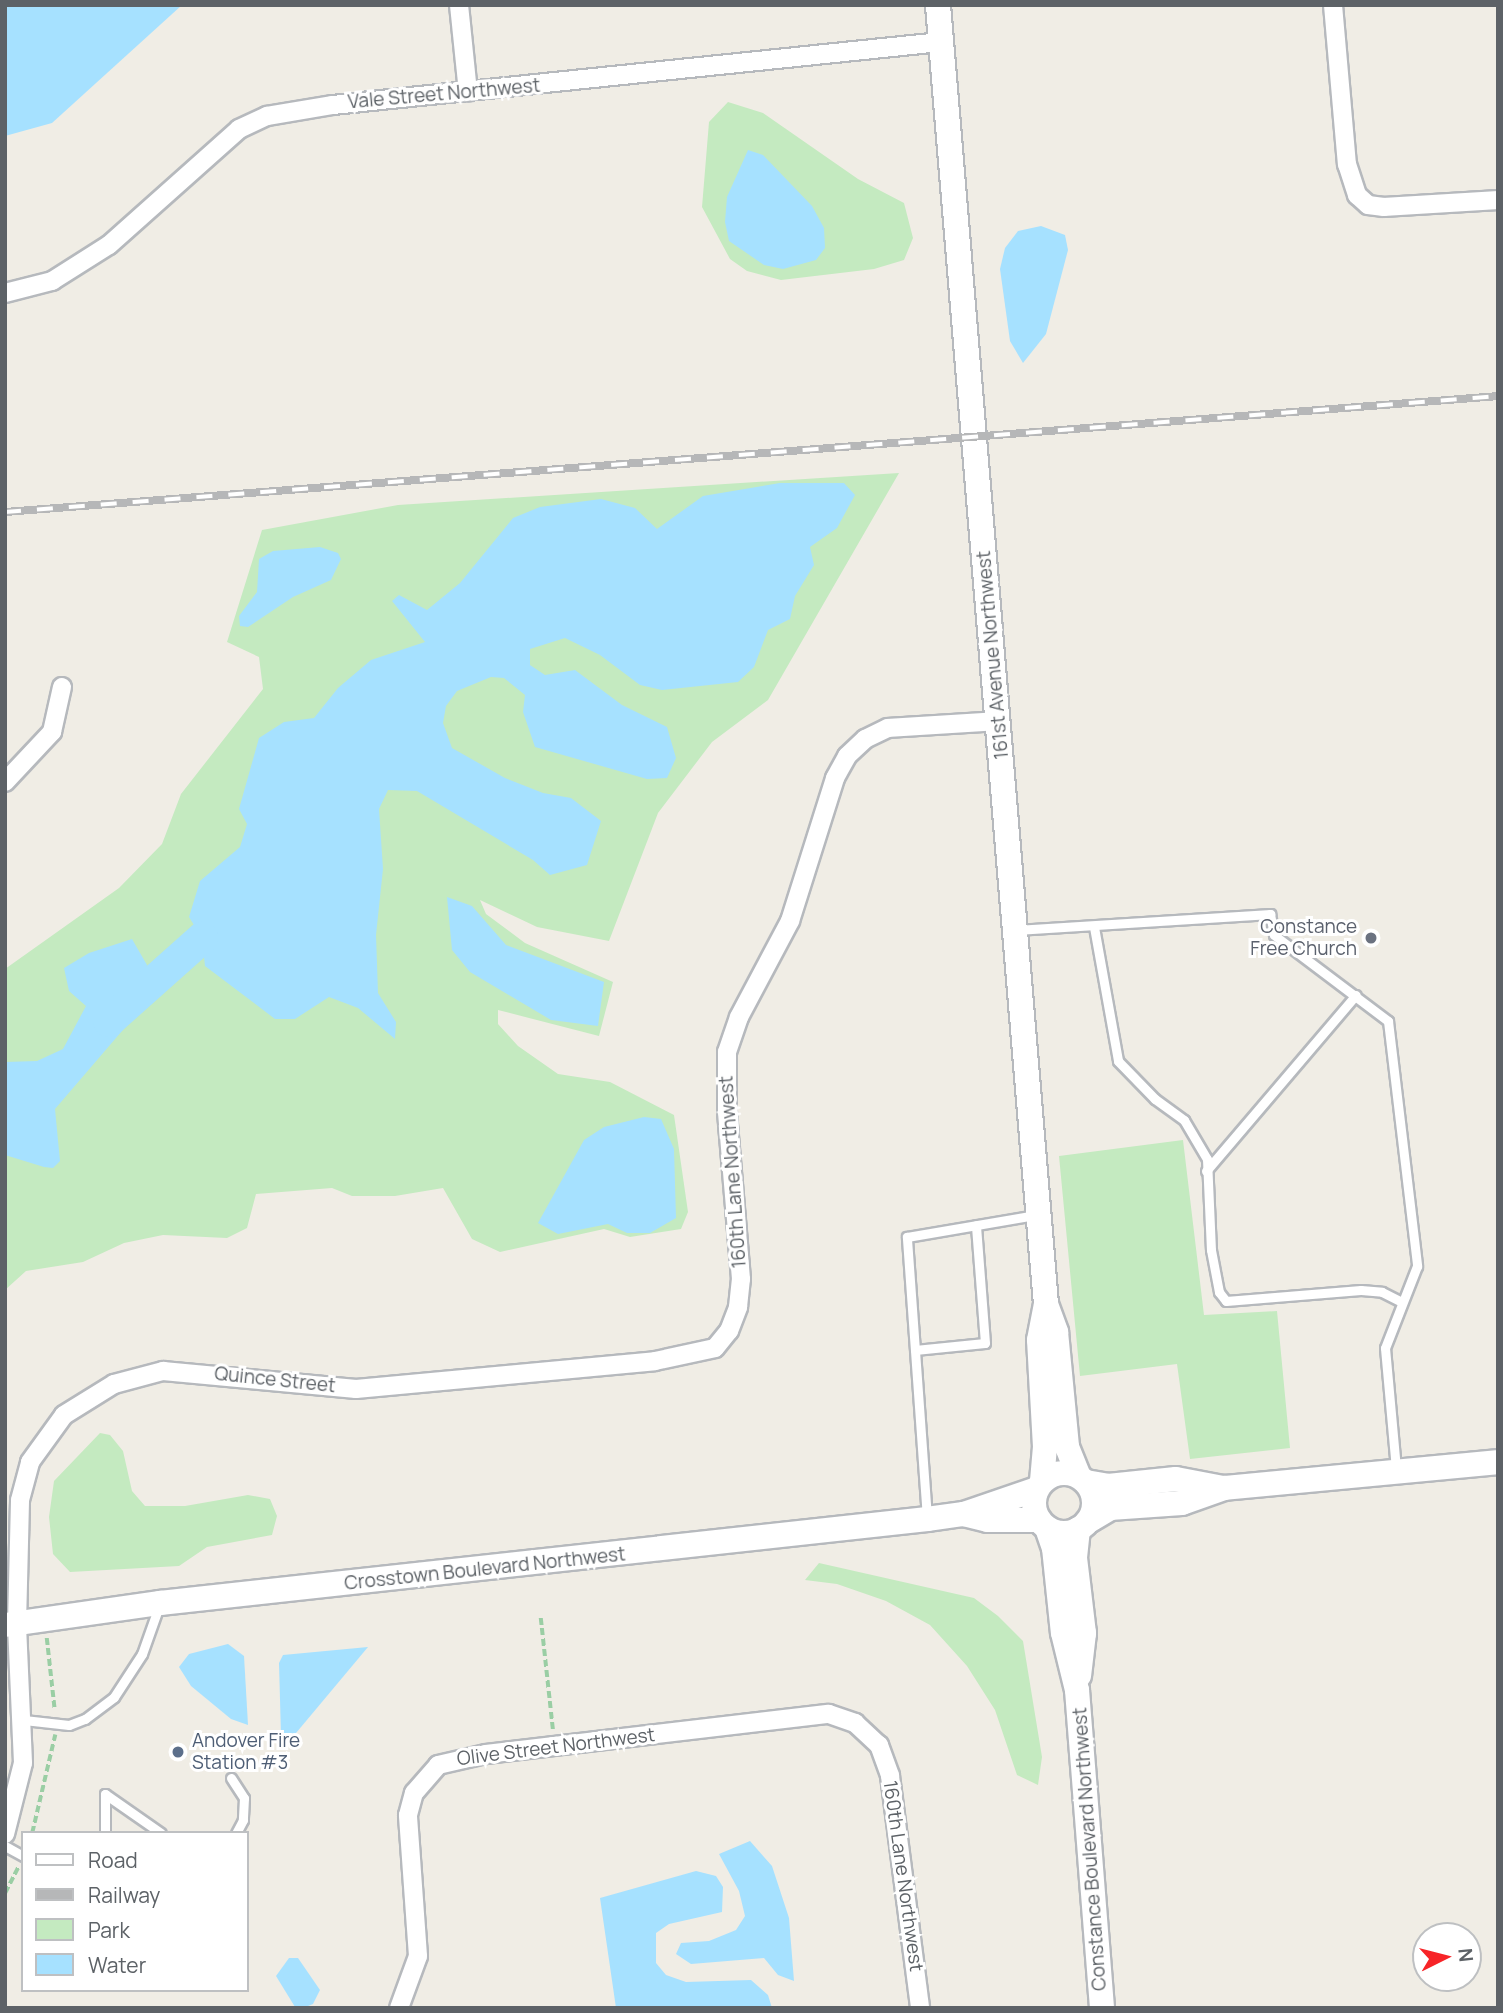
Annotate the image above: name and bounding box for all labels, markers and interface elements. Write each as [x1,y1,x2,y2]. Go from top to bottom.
street label: Vale Street Northwest [347,74,541,114]
street label: 161st Avenue Northwest [973,550,1013,760]
place label: Constance Free Church [1250,916,1357,960]
marker: Constance Free Church [1363,930,1379,946]
street label: 160th Lane Northwest [715,1075,751,1269]
street label: Quince Street [213,1362,337,1398]
street label: Crosstown Boulevard Northwest [343,1543,627,1595]
street label: Constance Boulevard Northwest [1069,1706,1111,1992]
street label: Olive Street Northwest [456,1724,656,1770]
place label: Andover Fire Station #3 [192,1730,300,1774]
marker: Andover Fire Station #3 [170,1744,186,1760]
street label: 160th Lane Northwest [878,1779,928,1973]
legend [21,1831,248,1992]
text: Road [88,1846,138,1874]
text: Railway [88,1881,160,1909]
text: Park [88,1916,130,1944]
north arrow [1412,1922,1482,1992]
text: N [1452,1947,1480,1963]
text: Water [88,1951,146,1979]

